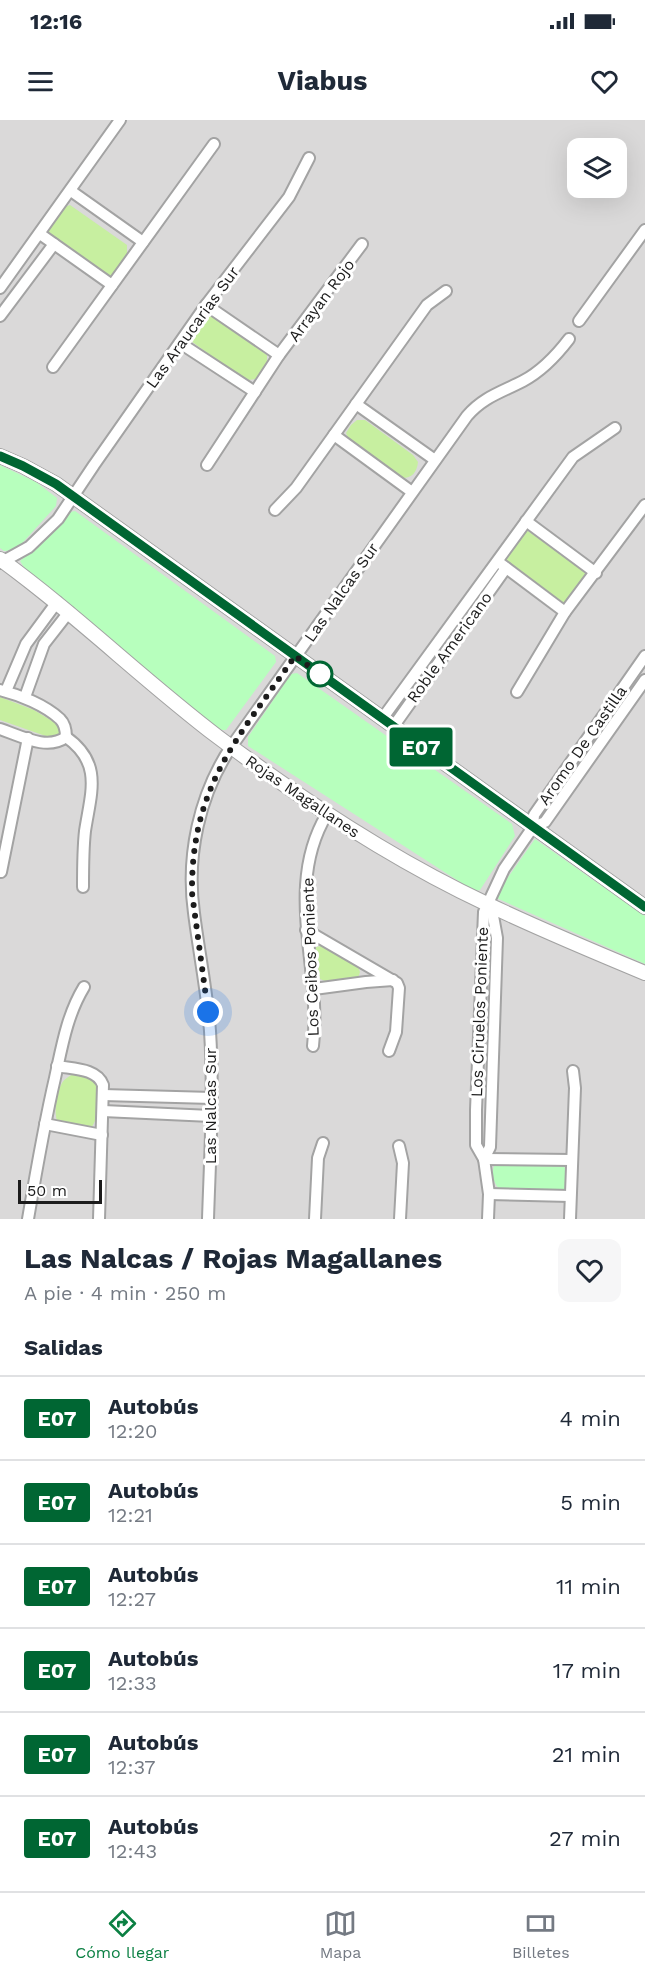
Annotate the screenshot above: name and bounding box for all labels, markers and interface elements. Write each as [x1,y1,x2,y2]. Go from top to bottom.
text: 12:16 [30,9,82,34]
icon: menu [24,65,57,98]
text: Viabus [278,65,367,97]
icon: heart [588,65,621,98]
map controls [567,138,627,198]
button: layers [567,138,627,198]
street label: Arrayan Rojo [284,255,359,345]
street label: Las Araucarias Sur [142,262,243,392]
street label: Las Nalcas Sur [300,539,383,645]
street label: Roble Americano [403,588,496,706]
unlabelled marker [307,661,333,687]
street label: Aromo De Castilla [534,682,631,809]
line badge: E07 [386,728,456,766]
text: E07 [402,735,441,760]
street label: Rojas Magallanes [242,751,363,842]
street label: Los Ceibos Poniente [298,877,323,1037]
street label: Los Ciruelos Poniente [467,927,492,1098]
your location [193,997,223,1027]
street label: Las Nalcas Sur [201,1047,220,1164]
scale bar [18,1177,102,1204]
text: 50 m [27,1181,67,1200]
button: heart [558,1239,621,1302]
text: Las Nalcas / Rojas Magallanes [24,1242,442,1275]
text: A pie · 4 min · 250 m [24,1281,226,1305]
text: Salidas [24,1335,103,1360]
text: Autobús [108,1394,198,1419]
text: E07 [38,1406,77,1431]
text: 4 min [560,1406,621,1431]
text: 12:20 [108,1419,157,1443]
text: Autobús [108,1478,198,1503]
text: E07 [38,1490,77,1515]
text: 5 min [560,1490,621,1515]
text: 12:21 [108,1503,153,1527]
text: Autobús [108,1562,198,1587]
text: E07 [38,1574,77,1599]
text: 11 min [556,1574,621,1599]
text: 12:27 [108,1587,156,1611]
text: Autobús [108,1646,198,1671]
text: E07 [38,1658,77,1683]
text: 17 min [553,1658,621,1683]
text: 12:33 [108,1671,157,1695]
text: Autobús [108,1730,198,1755]
text: E07 [38,1742,77,1767]
text: 21 min [552,1742,621,1767]
text: 12:37 [108,1755,155,1779]
text: Autobús [108,1814,198,1839]
text: E07 [38,1826,77,1851]
text: 27 min [549,1826,621,1851]
text: 12:43 [108,1839,157,1863]
tab: Cómo llegar [75,1907,169,1962]
tab: Mapa [320,1907,361,1962]
tab: Billetes [512,1907,570,1962]

